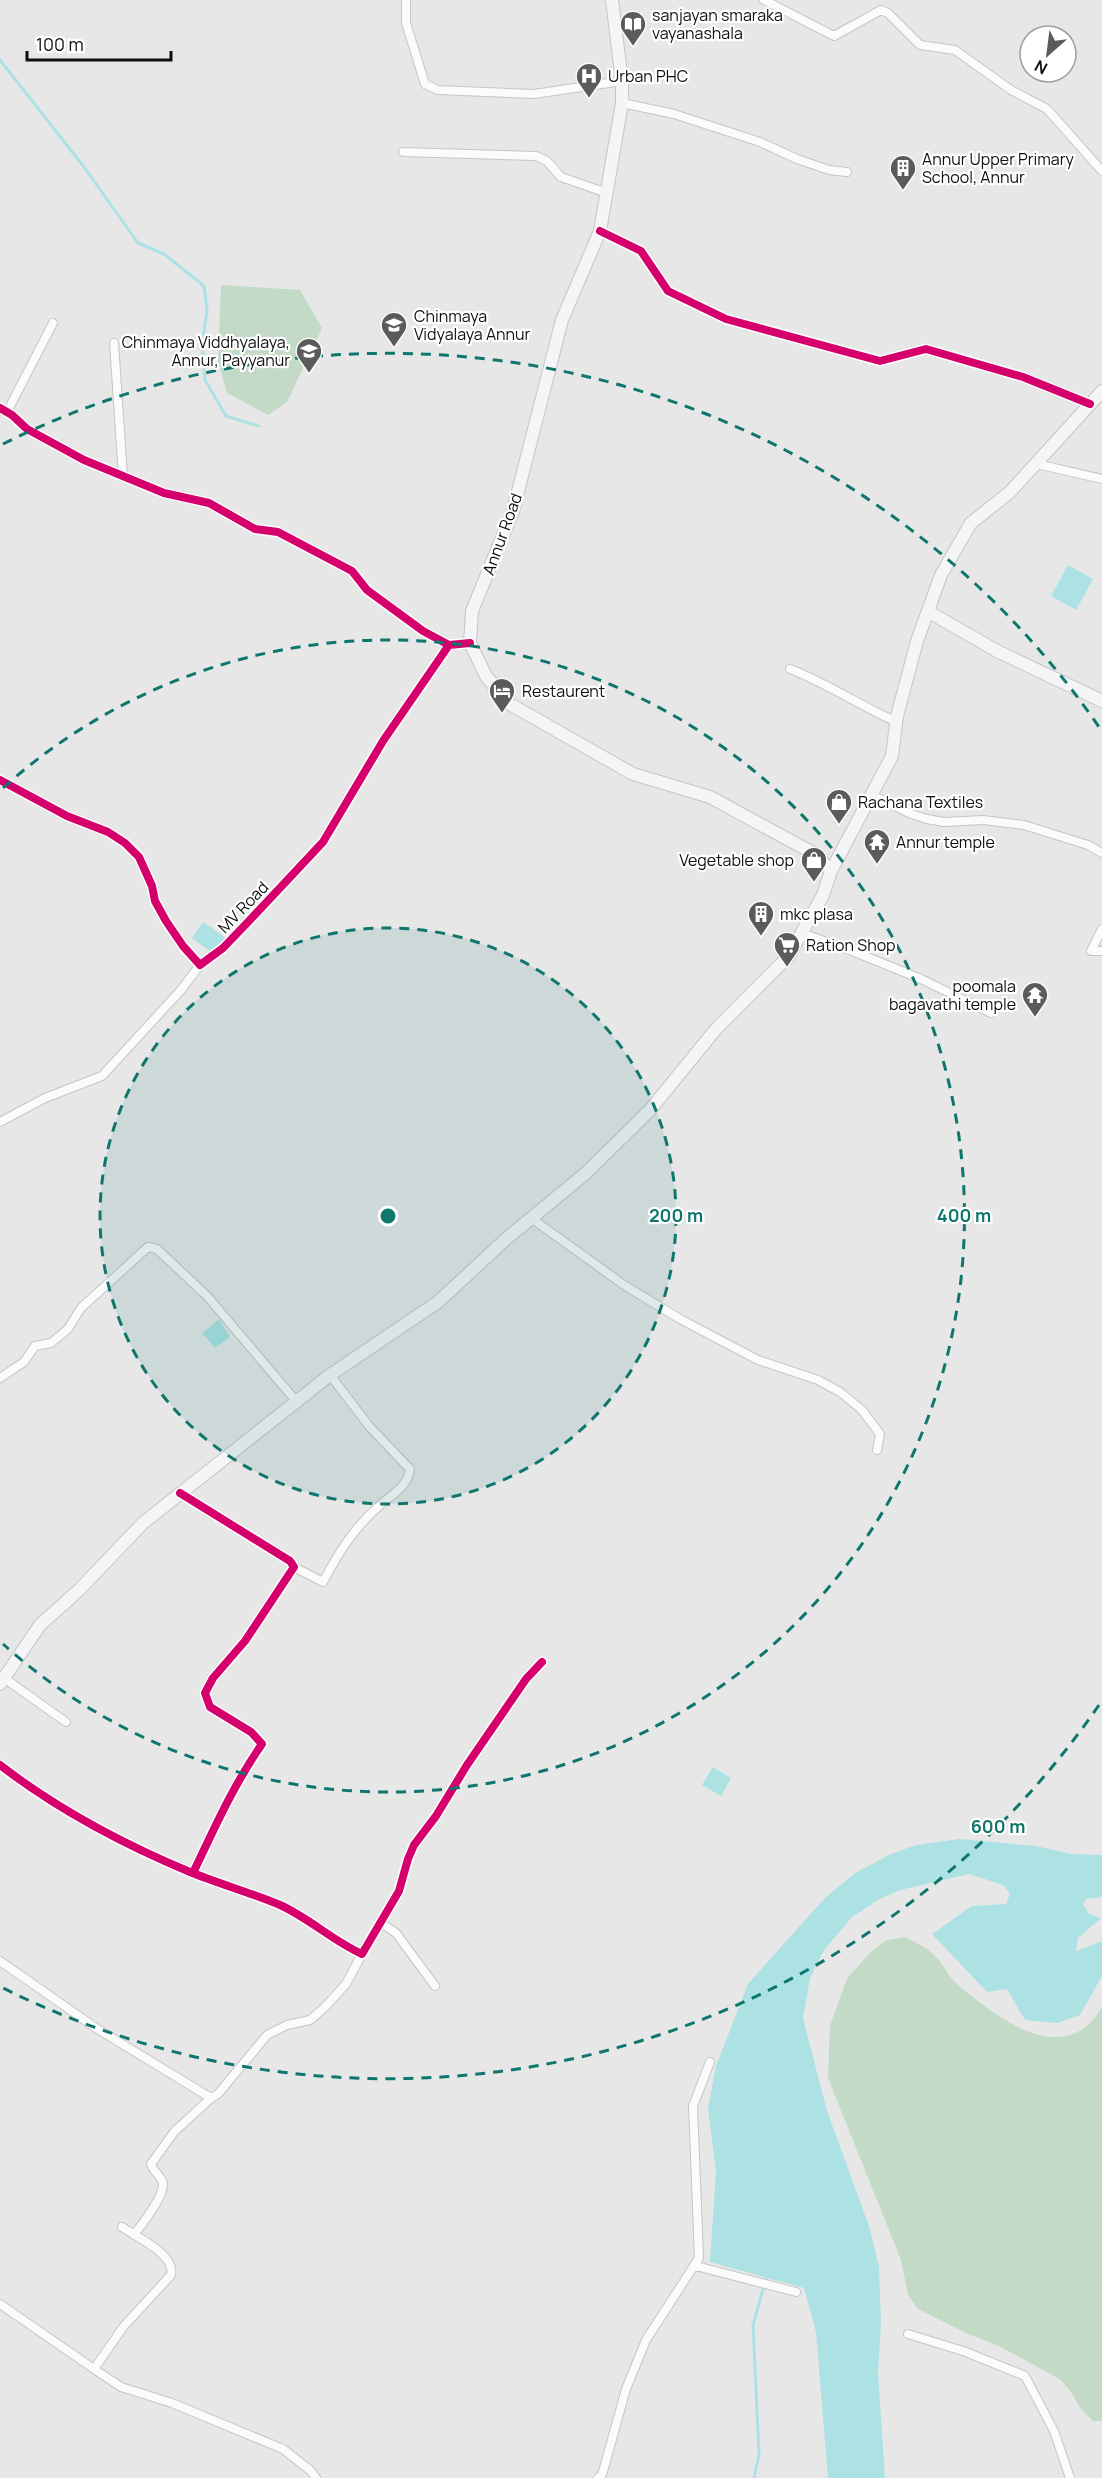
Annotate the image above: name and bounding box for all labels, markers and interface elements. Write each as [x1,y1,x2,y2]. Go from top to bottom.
place label: sanjayan smaraka vayanashala [652,4,783,44]
library icon: sanjayan smaraka vayanashala [618,9,648,47]
scale bar [27,24,171,62]
north arrow [1018,24,1078,84]
text: 100 m [36,32,84,56]
text: N [1031,55,1051,80]
hospital icon: Urban PHC [574,61,604,99]
place label: Urban PHC [608,65,688,87]
place label: Annur Upper Primary School, Annur [922,148,1074,188]
building icon: Annur Upper Primary School, Annur [888,153,918,191]
place label: Chinmaya Vidyalaya Annur [414,305,531,345]
school or university icon: Chinmaya Vidyalaya Annur [379,310,409,348]
place label: Chinmaya Viddhyalaya, Annur, Payyanur [122,331,290,371]
school or university icon: Chinmaya Viddhyalaya, Annur, Payyanur [294,336,324,374]
street label: Annur Road [477,490,527,578]
hotel icon: Restaurent [487,676,517,714]
place label: Restaurent [522,680,605,702]
shop icon: Rachana Textiles [824,787,854,825]
place label: Rachana Textiles [858,791,983,813]
temple icon: Annur temple [862,827,892,865]
place label: Annur temple [896,831,995,853]
shop icon: Vegetable shop [799,845,829,883]
place label: Vegetable shop [679,849,794,871]
street label: MV Road [213,876,273,938]
building icon: mkc plasa [746,899,776,937]
place label: mkc plasa [780,903,853,925]
supermarket icon: Ration Shop [772,930,802,968]
place label: Ration Shop [806,934,896,956]
place label: poomala bagavathi temple [889,975,1016,1015]
temple icon: poomala bagavathi temple [1020,980,1050,1018]
text: 200 m [649,1203,703,1227]
text: 400 m [937,1203,991,1227]
centre of rings [378,1206,398,1226]
text: 600 m [971,1814,1025,1838]

